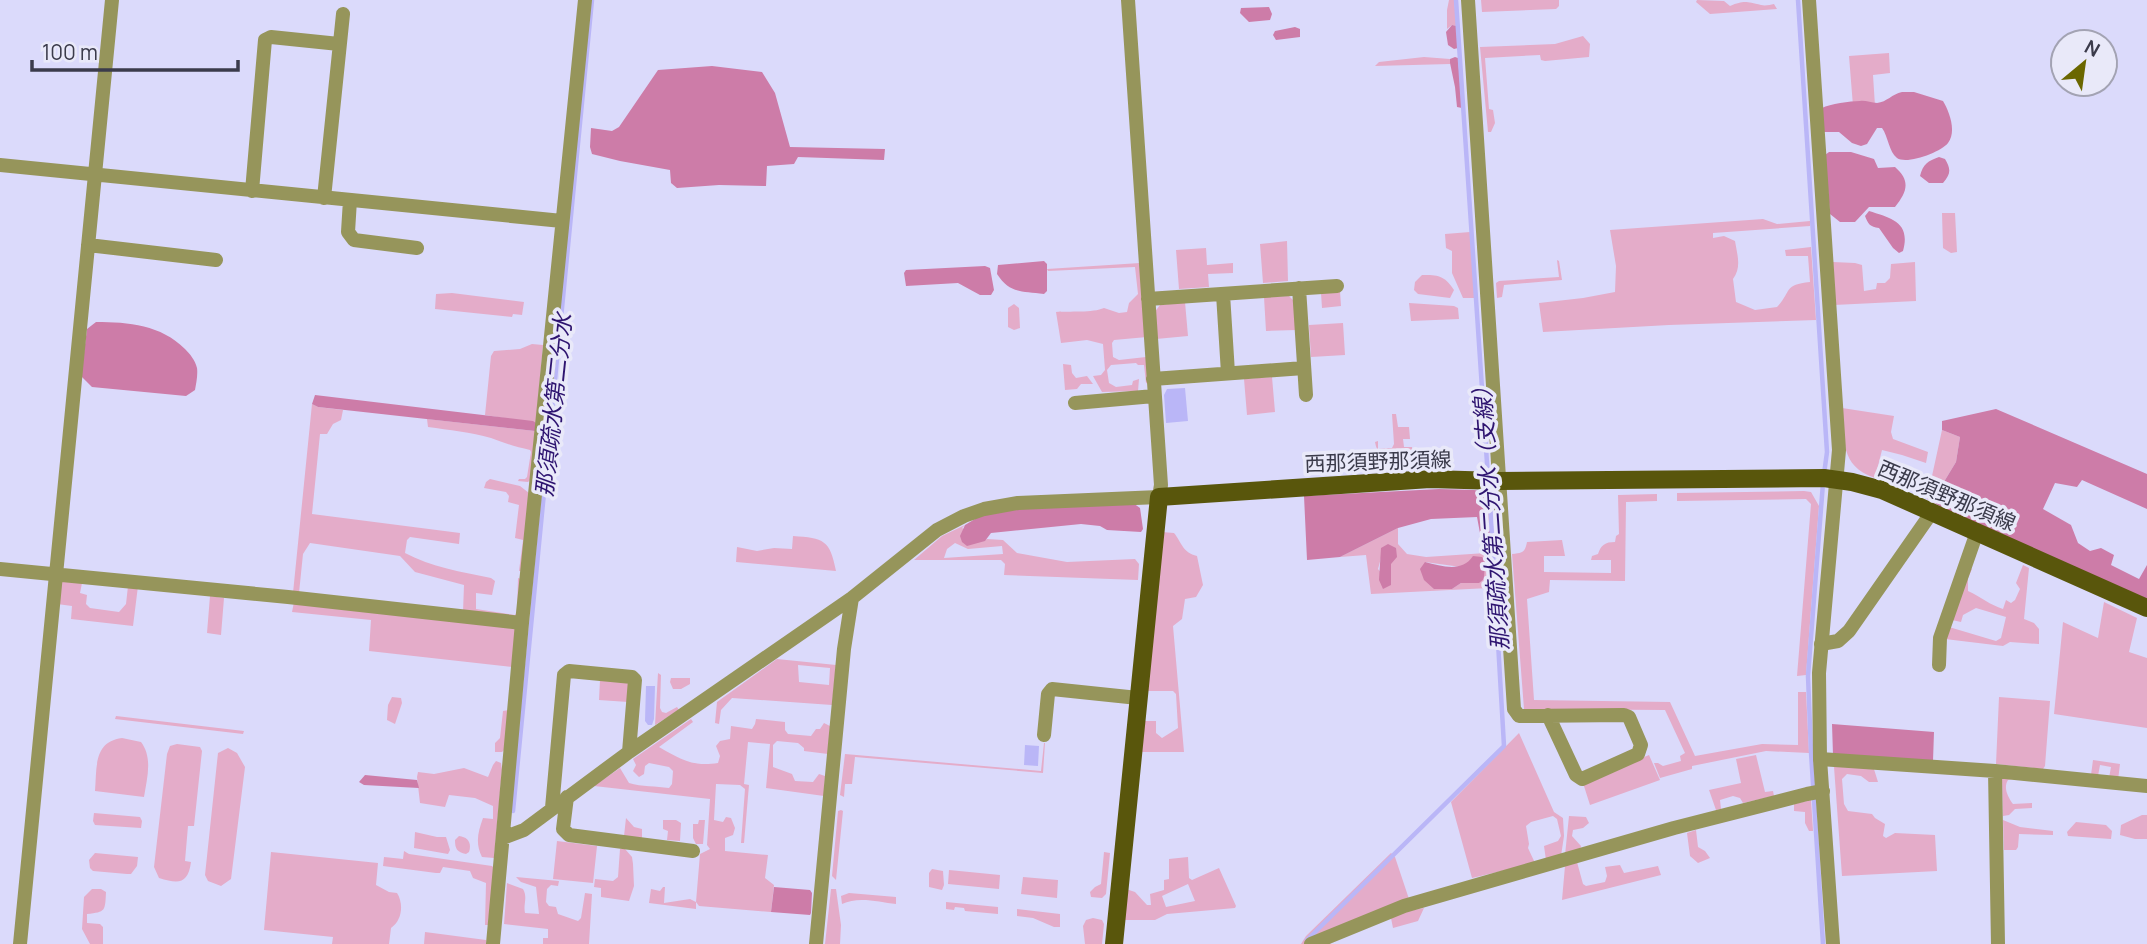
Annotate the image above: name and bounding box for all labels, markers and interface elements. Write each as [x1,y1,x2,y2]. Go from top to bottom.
scale bar [32,28,238,72]
north arrow [2049,28,2119,98]
text: N [2080,33,2105,63]
text: 100 m [42,38,98,66]
water label: 那須疏水第二分水 [527,309,579,498]
water label: 那須疏水第二分水（支線） [1464,374,1516,652]
street label: 西那須野那須線 [1304,444,1452,478]
street label: 西那須野那須線 [1874,453,2020,537]

